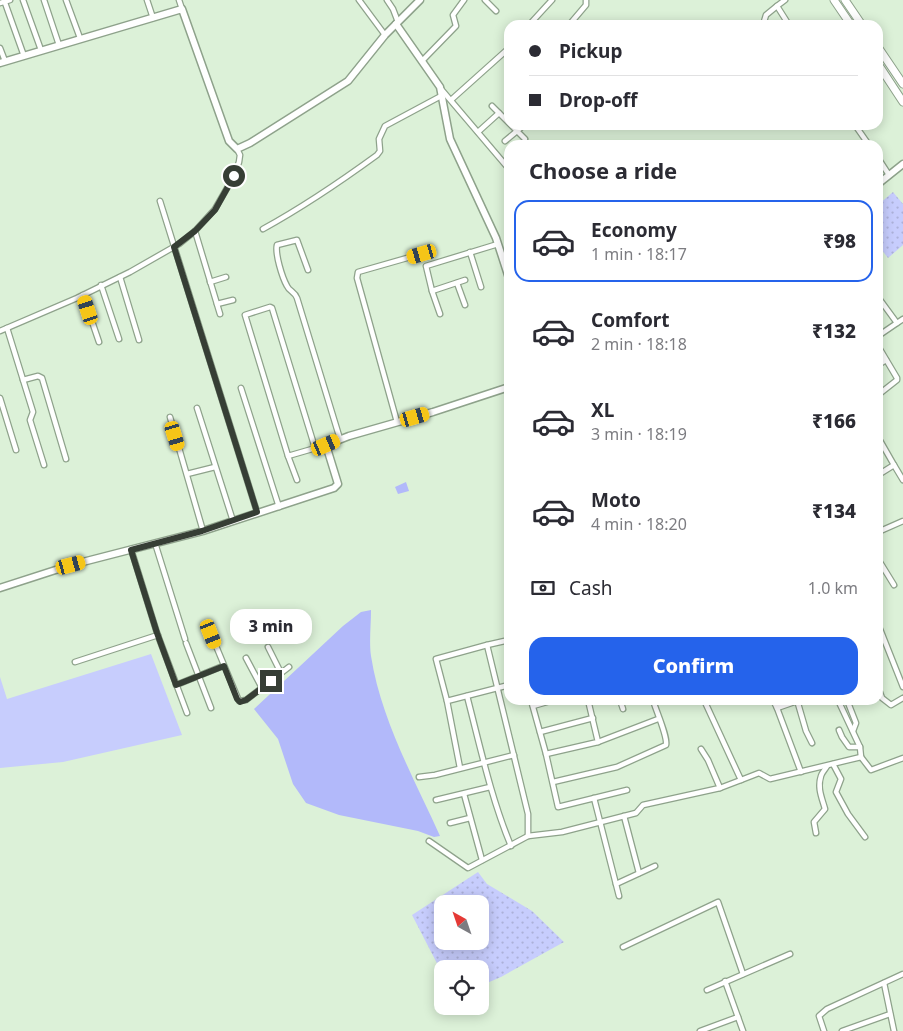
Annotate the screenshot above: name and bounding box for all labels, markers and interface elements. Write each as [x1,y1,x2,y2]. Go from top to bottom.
text: Pickup [559,38,622,64]
text: Drop-off [559,87,638,113]
text: Choose a ride [529,155,677,185]
route start [223,165,245,187]
text: Economy [591,217,677,243]
icon: car [531,219,576,264]
text: ₹98 [823,228,856,254]
car [405,243,438,265]
text: 1 min · 18:17 [591,243,687,265]
car [76,293,99,327]
text: Comfort [591,307,670,333]
icon: car [531,309,576,354]
text: ₹132 [812,318,856,344]
text: 2 min · 18:18 [591,333,687,355]
text: XL [591,397,614,423]
icon: car [531,399,576,444]
car [398,406,431,428]
text: ₹166 [812,408,856,434]
car [163,419,186,453]
text: 3 min · 18:19 [591,423,687,445]
car [309,432,342,458]
text: Moto [591,487,641,513]
icon: car [531,489,576,534]
text: ₹134 [812,498,856,524]
text: 4 min · 18:20 [591,513,687,535]
car [54,554,87,576]
icon: cash [529,574,557,602]
text: Cash [569,575,613,601]
text: 1.0 km [808,577,858,599]
callout: 3 min [230,608,312,644]
text: 3 min [249,615,293,637]
car [198,617,223,651]
button: Confirm [529,637,858,695]
route end [260,670,282,692]
north arrow [434,895,489,950]
map controls [434,895,489,1015]
button: locate [434,960,489,1015]

